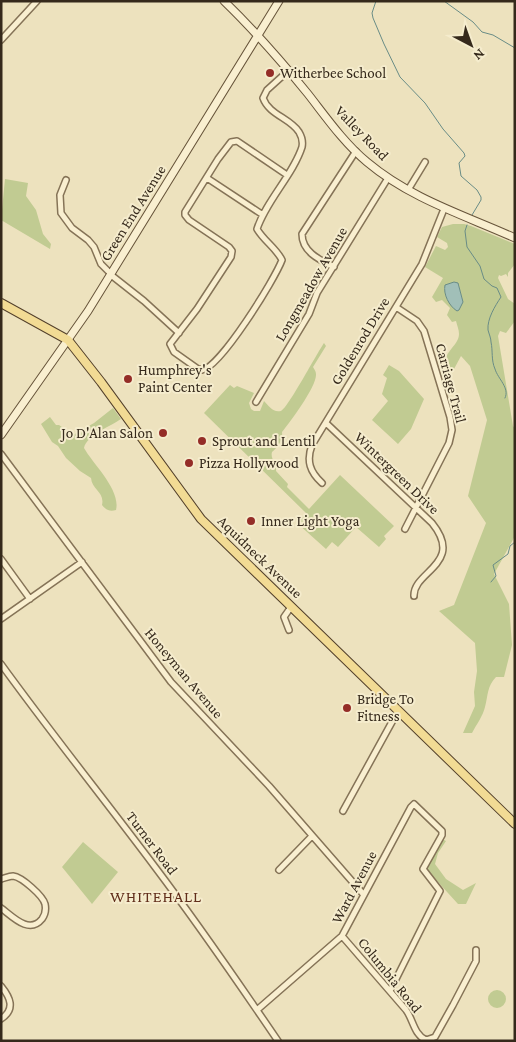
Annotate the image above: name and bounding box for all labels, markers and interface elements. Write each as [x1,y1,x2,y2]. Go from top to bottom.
north arrow [446,20,496,70]
text: N [470,46,488,64]
place label: Witherbee School [280,65,386,81]
marker: Witherbee School [264,67,276,79]
street label: Valley Road [331,102,392,164]
street label: Green End Avenue [97,162,169,264]
street label: Longmeadow Avenue [272,224,351,344]
street label: Goldenrod Drive [328,294,393,388]
street label: Carriage Trail [432,341,469,425]
place label: Humphrey's Paint Center [138,362,213,395]
marker: Humphrey's Paint Center [122,373,134,385]
place label: Jo D'Alan Salon [59,425,153,442]
marker: Jo D'Alan Salon [157,427,169,439]
street label: Wintergreen Drive [351,429,443,518]
place label: Sprout and Lentil [212,433,316,450]
marker: Sprout and Lentil [196,435,208,447]
place label: Pizza Hollywood [199,455,299,472]
marker: Pizza Hollywood [183,457,195,469]
street label: Aquidneck Avenue [214,513,306,602]
place label: Inner Light Yoga [261,513,359,530]
marker: Inner Light Yoga [245,515,257,527]
street label: Honeyman Avenue [141,625,227,722]
place label: Bridge To Fitness [357,691,414,724]
marker: Bridge To Fitness [341,702,353,714]
street label: Turner Road [123,808,181,878]
street label: Ward Avenue [328,848,380,926]
district label: WHITEHALL [110,888,202,905]
street label: Columbia Road [355,934,425,1016]

